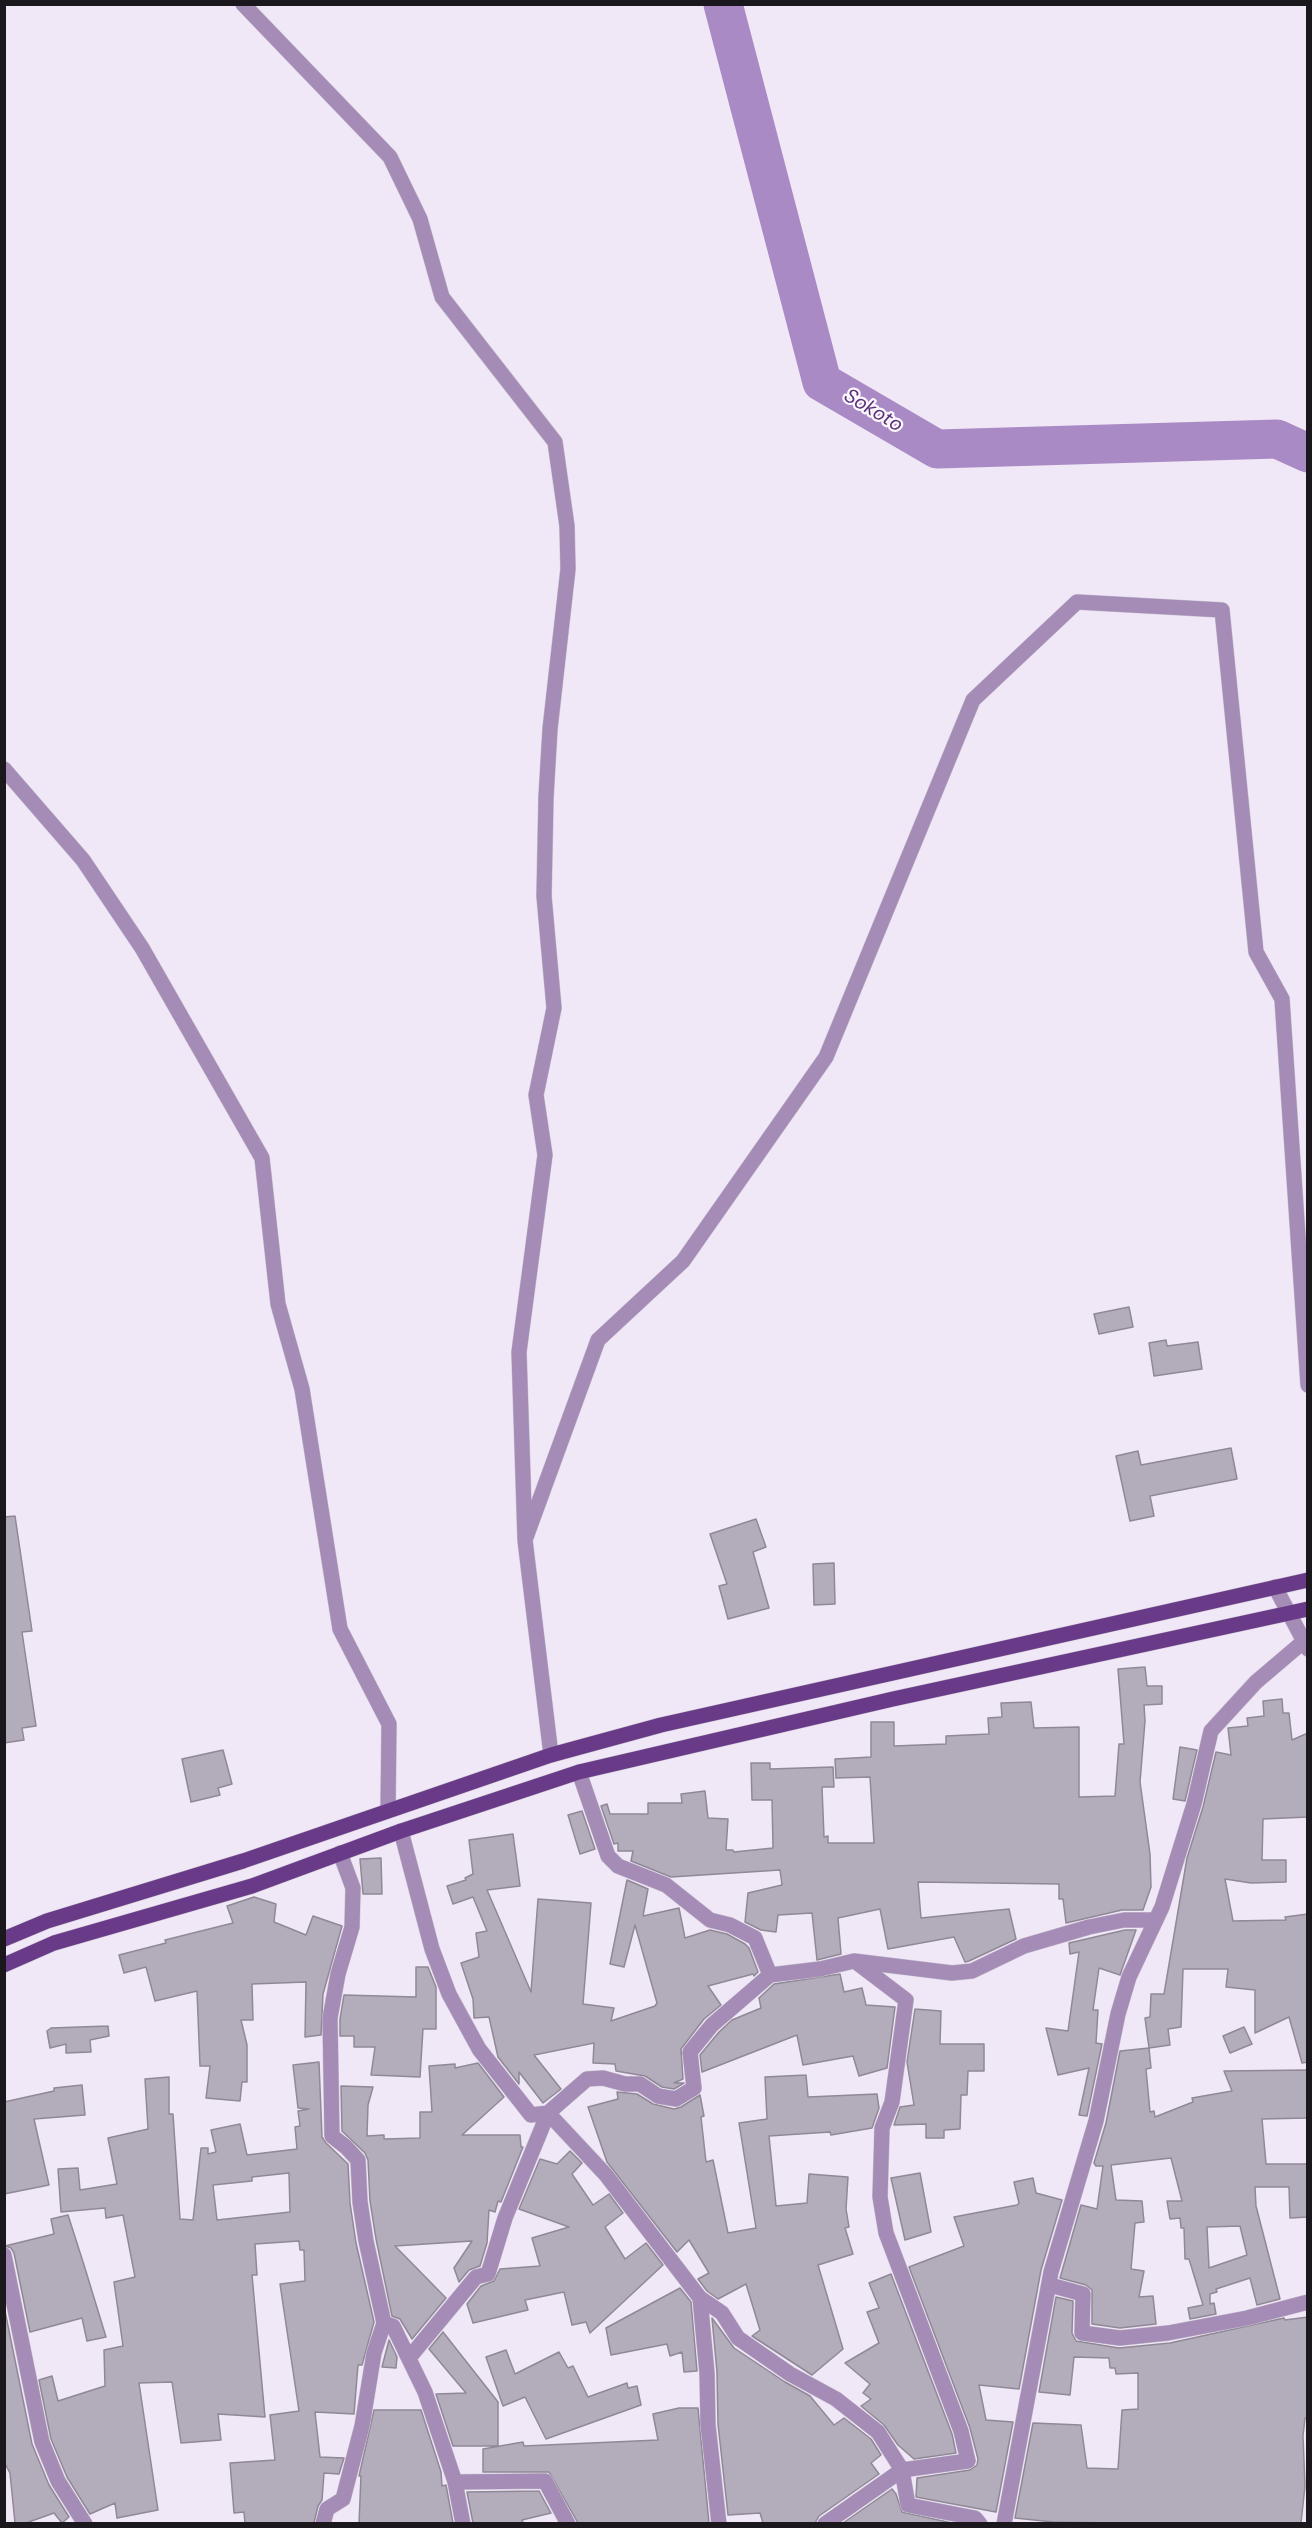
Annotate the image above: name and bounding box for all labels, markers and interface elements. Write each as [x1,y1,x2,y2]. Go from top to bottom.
water label: Sokoto [839,384,907,438]

